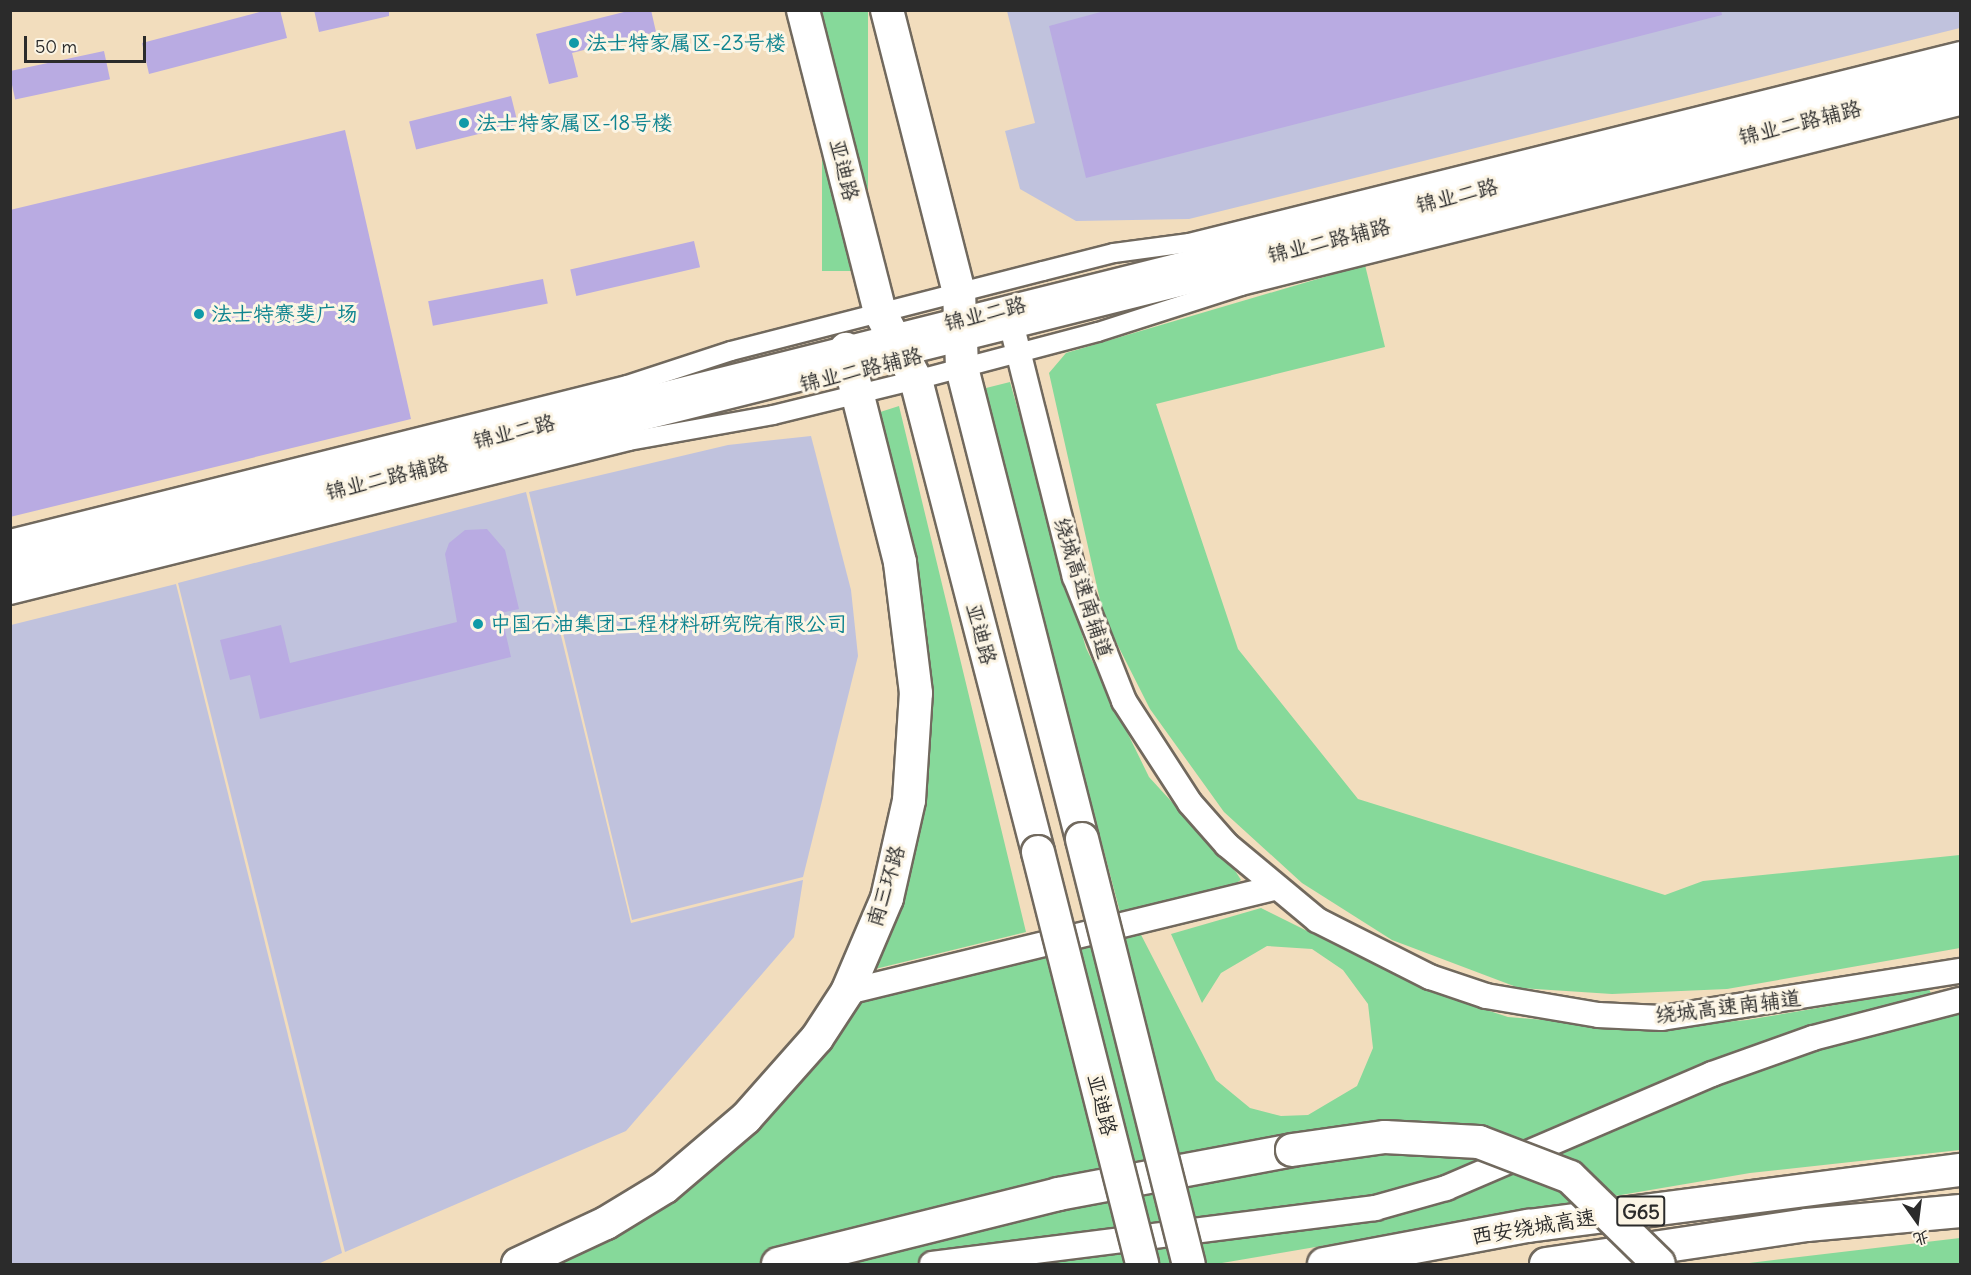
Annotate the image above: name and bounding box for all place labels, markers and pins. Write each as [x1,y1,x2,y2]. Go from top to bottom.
place label: 法士特家属区-23号楼 [586,30,786,56]
marker: 法士特家属区-23号楼 [567,36,581,50]
place label: 法士特家属区-18号楼 [476,110,672,136]
marker: 法士特家属区-18号楼 [457,116,471,130]
place label: 法士特赛斐广场 [211,301,358,327]
marker: 法士特赛斐广场 [192,307,206,321]
place label: 中国石油集团工程材料研究院有限公司 [490,611,847,637]
marker: 中国石油集团工程材料研究院有限公司 [471,617,485,631]

